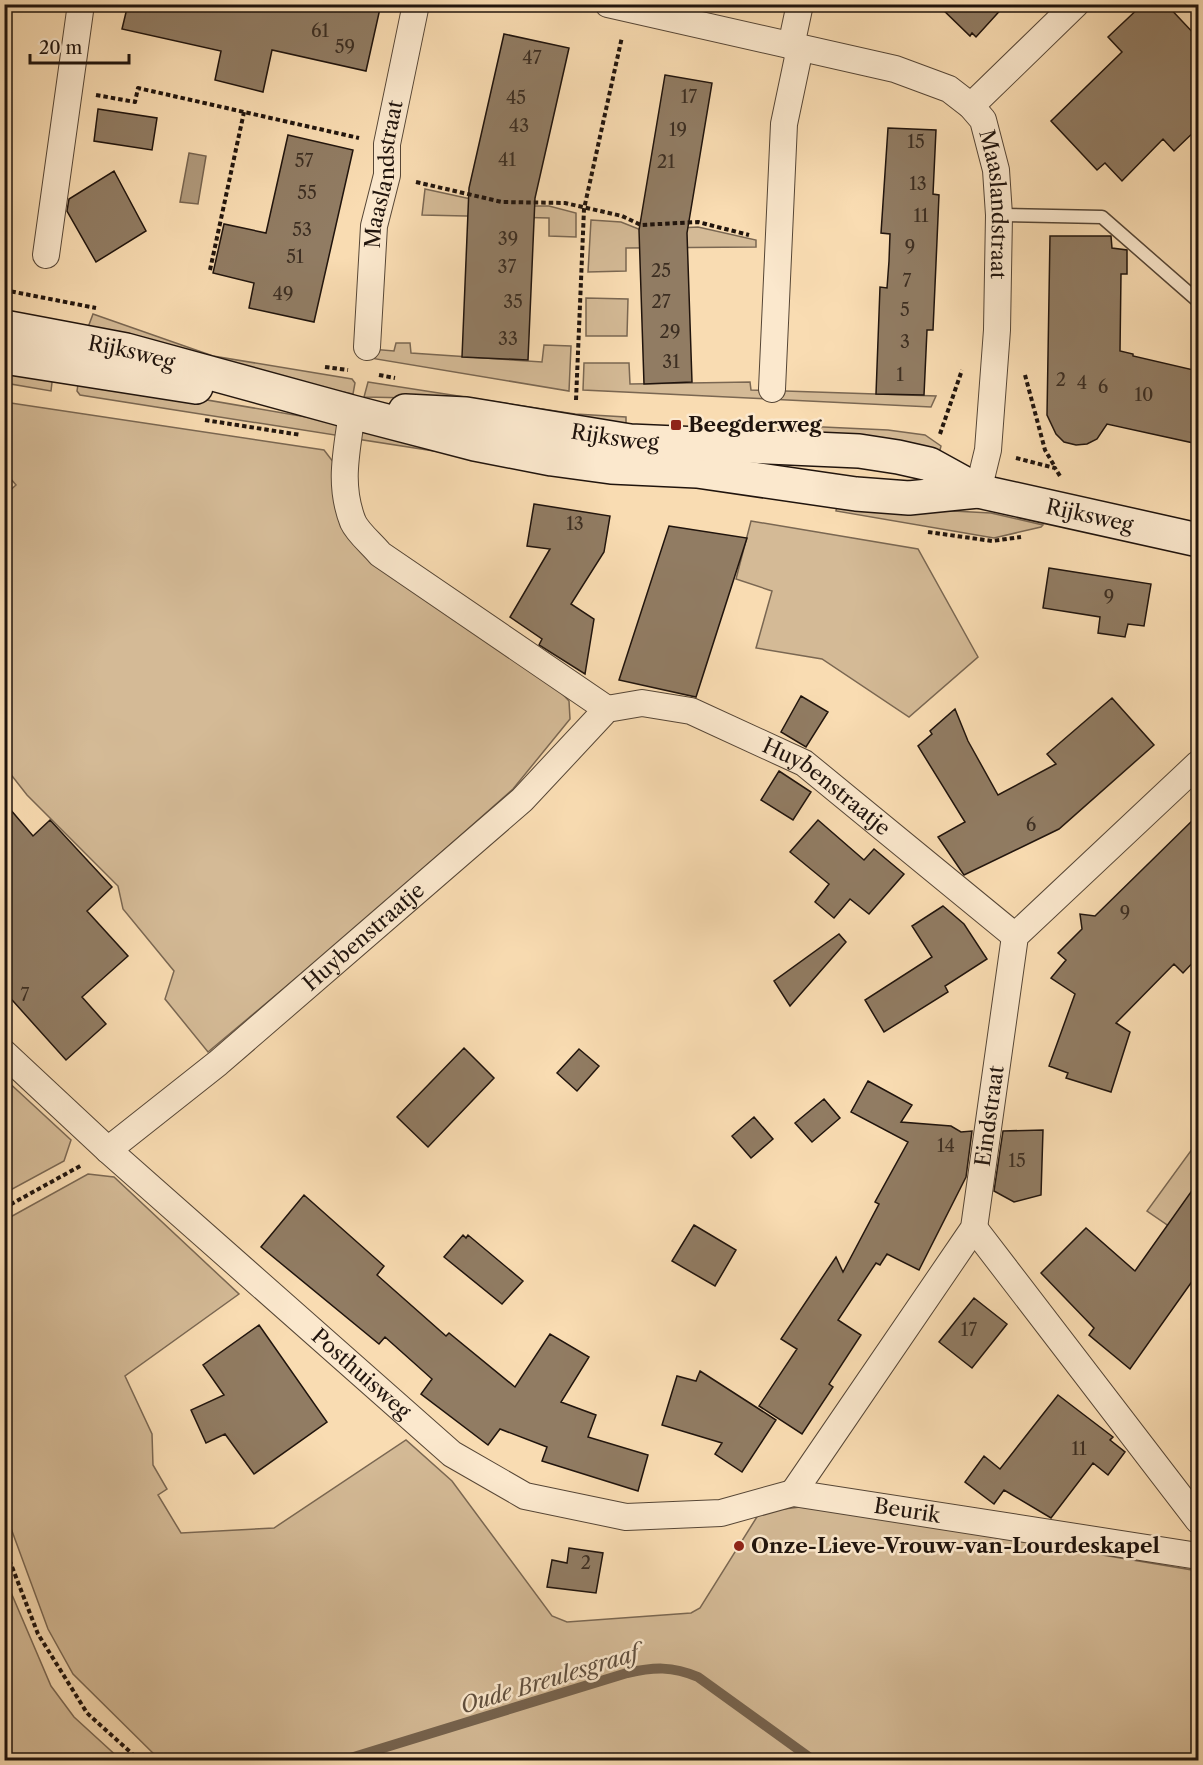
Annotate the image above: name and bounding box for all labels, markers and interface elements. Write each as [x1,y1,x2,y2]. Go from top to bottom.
house number: 61 [311,20,329,42]
scale bar [30,27,129,65]
house number: 59 [335,36,355,58]
text: 20 m [39,37,83,59]
house number: 47 [522,47,542,69]
house number: 17 [681,86,697,108]
house number: 45 [506,87,526,109]
street label: Maaslandstraat [360,97,408,249]
house number: 43 [509,115,529,137]
house number: 19 [669,119,687,141]
street label: Maaslandstraat [974,127,1012,280]
house number: 15 [907,131,925,153]
house number: 41 [498,149,516,171]
house number: 57 [295,150,313,172]
house number: 21 [657,151,675,173]
house number: 13 [909,173,927,195]
house number: 55 [297,182,317,204]
house number: 11 [913,205,929,227]
house number: 53 [292,219,312,241]
house number: 39 [498,228,518,250]
house number: 9 [905,236,915,258]
house number: 51 [286,246,304,268]
house number: 37 [498,256,517,278]
house number: 25 [651,260,671,282]
house number: 7 [903,270,912,292]
house number: 49 [273,283,293,305]
house number: 35 [503,291,523,313]
house number: 27 [651,291,671,313]
house number: 5 [900,299,910,321]
house number: 29 [660,321,680,343]
house number: 33 [498,328,518,350]
street label: Rijksweg [86,330,179,375]
house number: 3 [900,331,910,353]
house number: 31 [662,351,680,373]
house number: 1 [896,364,904,386]
house number: 2 [1056,369,1066,391]
house number: 4 [1077,372,1087,394]
house number: 6 [1098,376,1108,398]
house number: 10 [1135,384,1153,406]
place label: Beegderweg [688,412,823,437]
street label: Rijksweg [569,418,660,454]
marker: Beegderweg [669,418,683,432]
street label: Rijksweg [1044,494,1137,537]
house number: 13 [566,513,584,535]
house number: 9 [1104,586,1114,608]
street label: Huybenstraatje [759,733,896,841]
house number: 6 [1026,814,1036,836]
street label: Huybenstraatje [298,877,429,996]
house number: 9 [1120,902,1130,924]
house number: 7 [21,984,30,1006]
street label: Eindstraat [970,1063,1009,1168]
house number: 14 [937,1135,955,1157]
house number: 15 [1008,1150,1026,1172]
house number: 17 [961,1319,977,1341]
street label: Posthuisweg [307,1323,417,1424]
house number: 11 [1071,1438,1087,1460]
street label: Beurik [872,1493,943,1528]
place label: Onze-Lieve-Vrouw-van-Lourdeskapel [751,1533,1160,1558]
marker: Onze-Lieve-Vrouw-van-Lourdeskapel [732,1539,746,1553]
house number: 2 [581,1552,591,1574]
water label: Oude Breulesgraaf [457,1637,649,1719]

